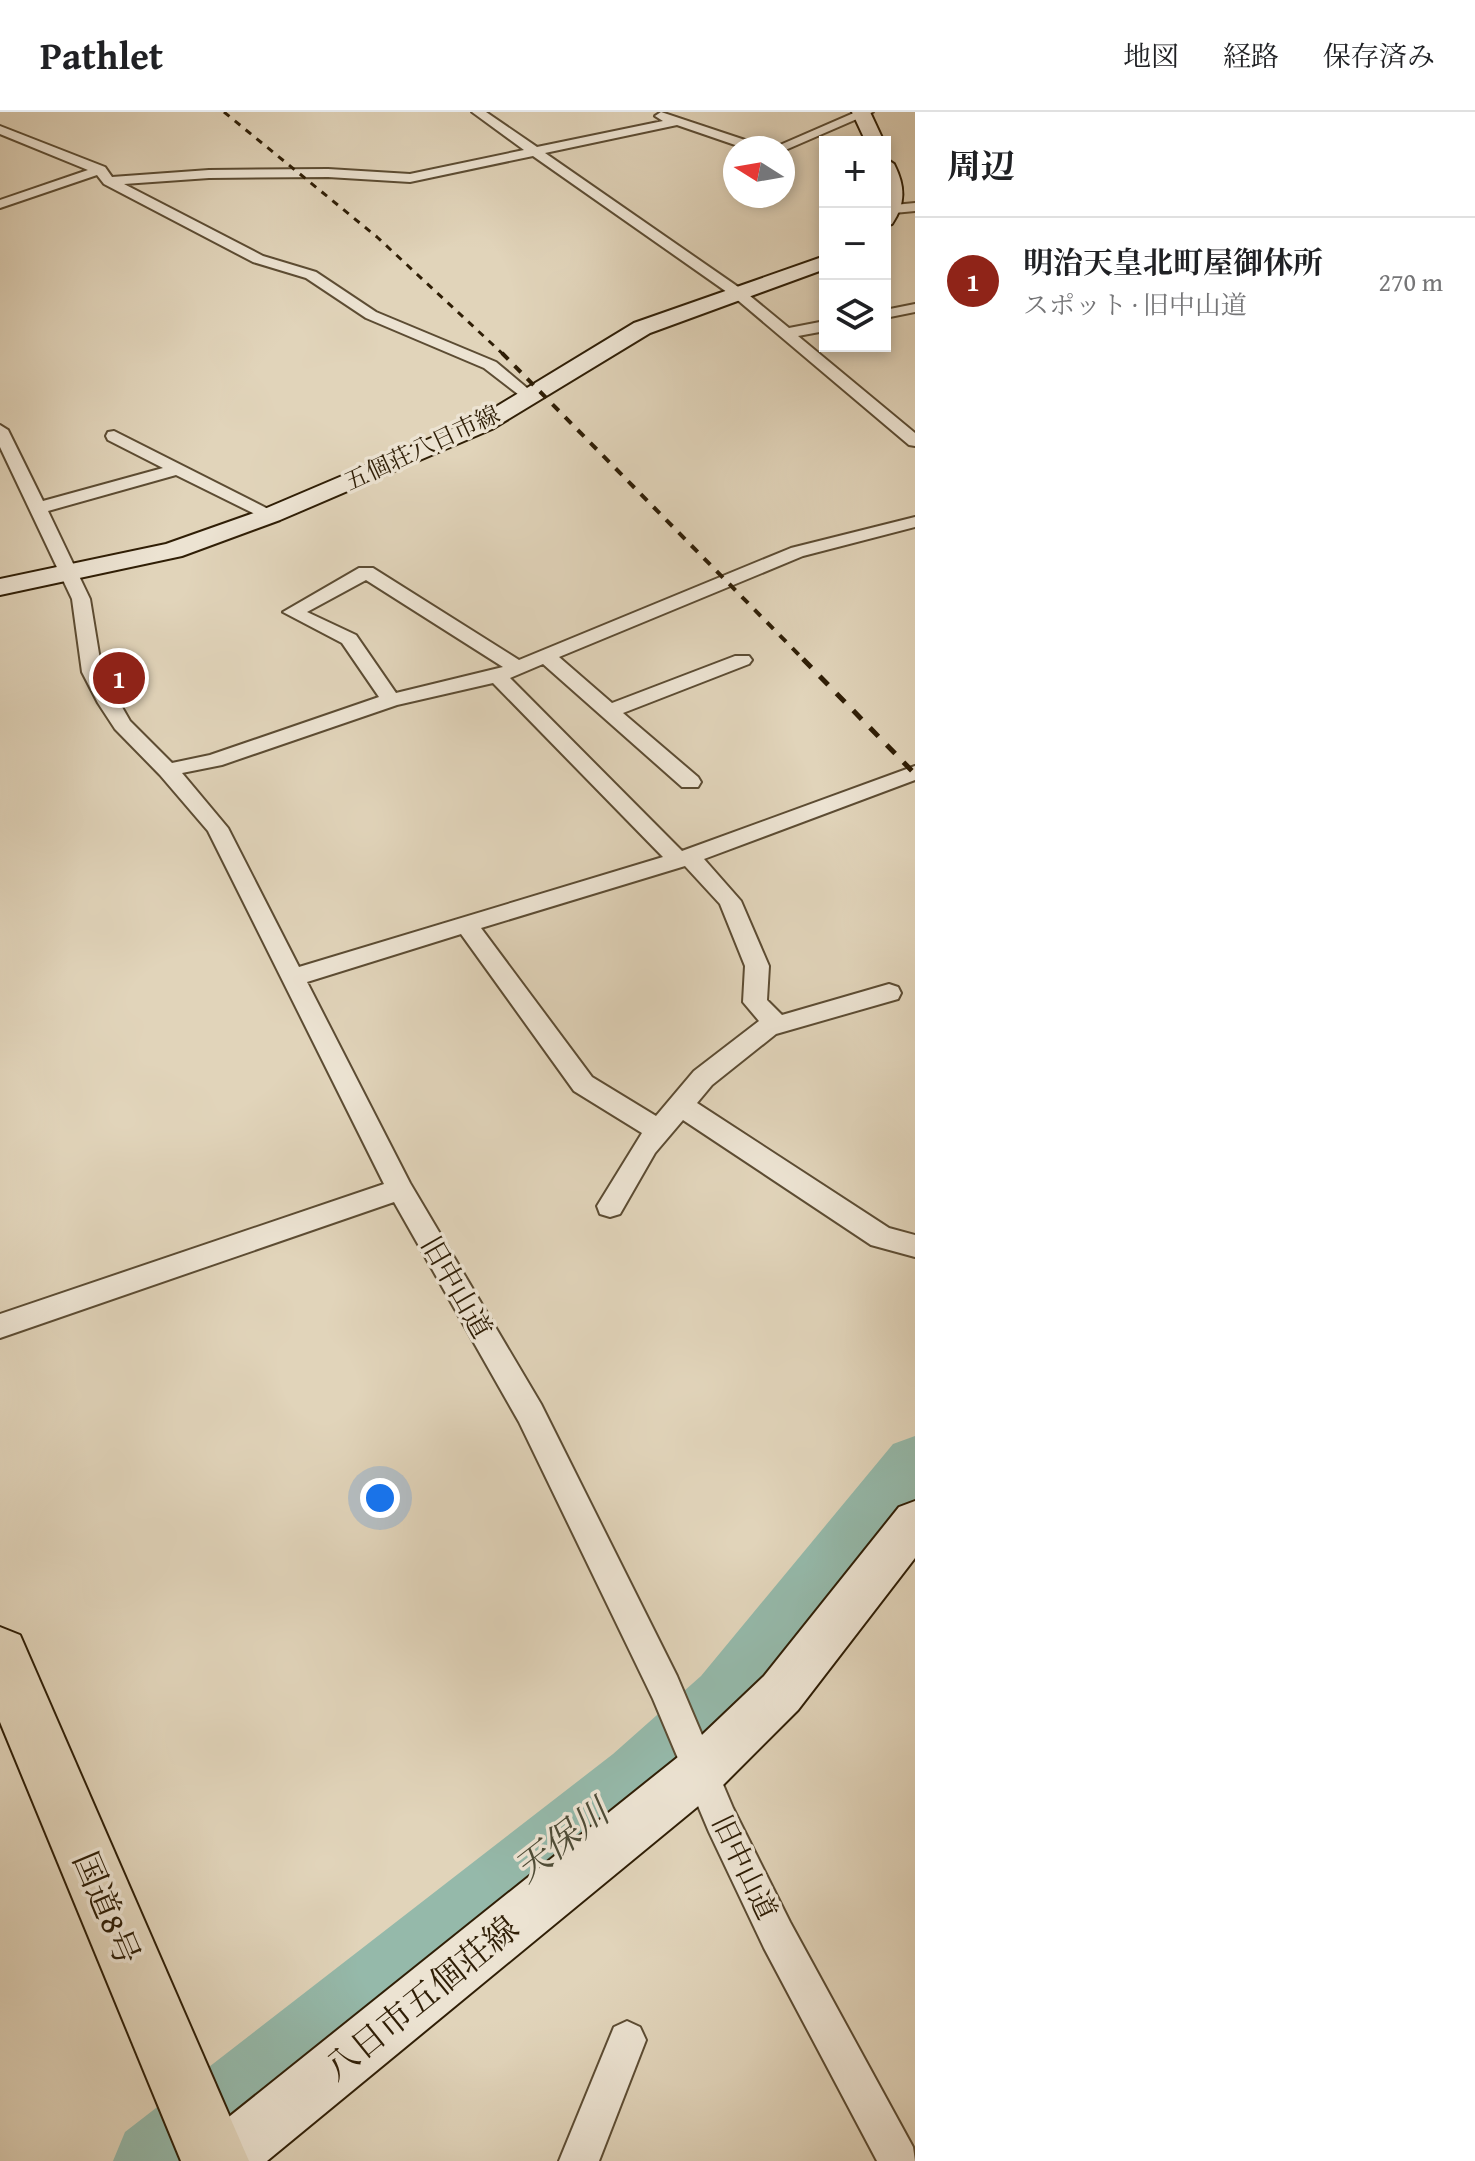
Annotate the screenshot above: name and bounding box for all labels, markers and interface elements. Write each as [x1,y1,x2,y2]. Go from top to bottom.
text: Pathlet [40,27,163,83]
text: 地図 [1123,35,1179,76]
text: 経路 [1223,35,1279,76]
text: 保存済み [1323,35,1435,76]
north arrow [723,136,795,208]
map controls [819,136,891,352]
button: + [819,136,891,208]
text: 周辺 [947,141,1015,190]
button: − [819,208,891,280]
text: 明治天皇北町屋御休所 [1023,240,1323,284]
text: 1 [966,262,980,301]
text: 270 m [1378,262,1443,301]
button: layers [819,280,891,352]
text: スポット · 旧中山道 [1023,285,1247,324]
street label: 五個荘八日市線 [338,396,505,499]
pin: 1 [93,648,145,708]
street label: 旧中山道 [412,1228,503,1346]
your location [360,1478,400,1518]
water label: 天保川 [502,1783,623,1894]
street label: 旧中山道 [702,1807,788,1926]
street label: 国道8号 [62,1844,153,1972]
street label: 八日市五個荘線 [313,1904,529,2092]

